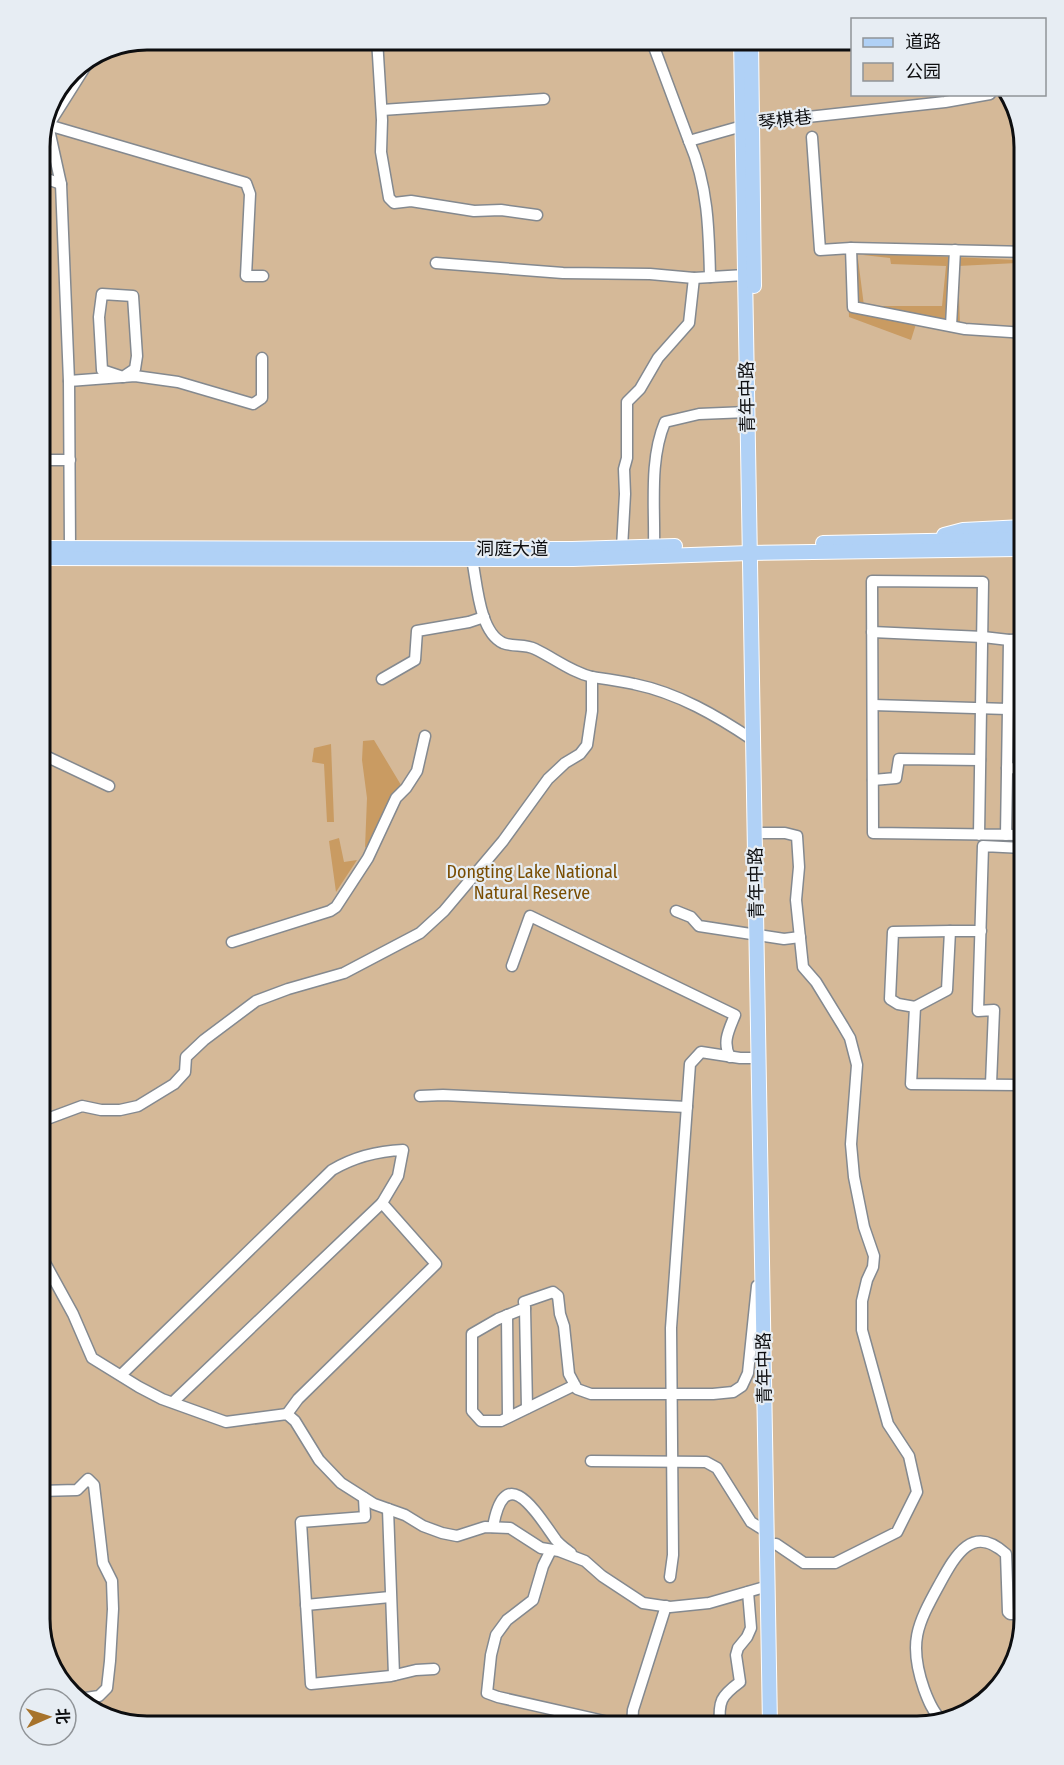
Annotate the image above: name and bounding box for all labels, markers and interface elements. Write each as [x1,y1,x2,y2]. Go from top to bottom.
legend [851,18,1046,96]
text: 道路 [905,31,941,53]
text: 公园 [905,61,941,83]
street label: 琴棋巷 [757,106,813,134]
street label: 青年中路 [735,361,759,433]
street label: 洞庭大道 [476,538,548,560]
street label: 青年中路 [744,847,768,919]
park label: Dongting Lake National Natural Reserve [447,861,618,904]
street label: 青年中路 [752,1332,776,1404]
north arrow [18,1687,78,1747]
text: 北 [53,1708,72,1725]

